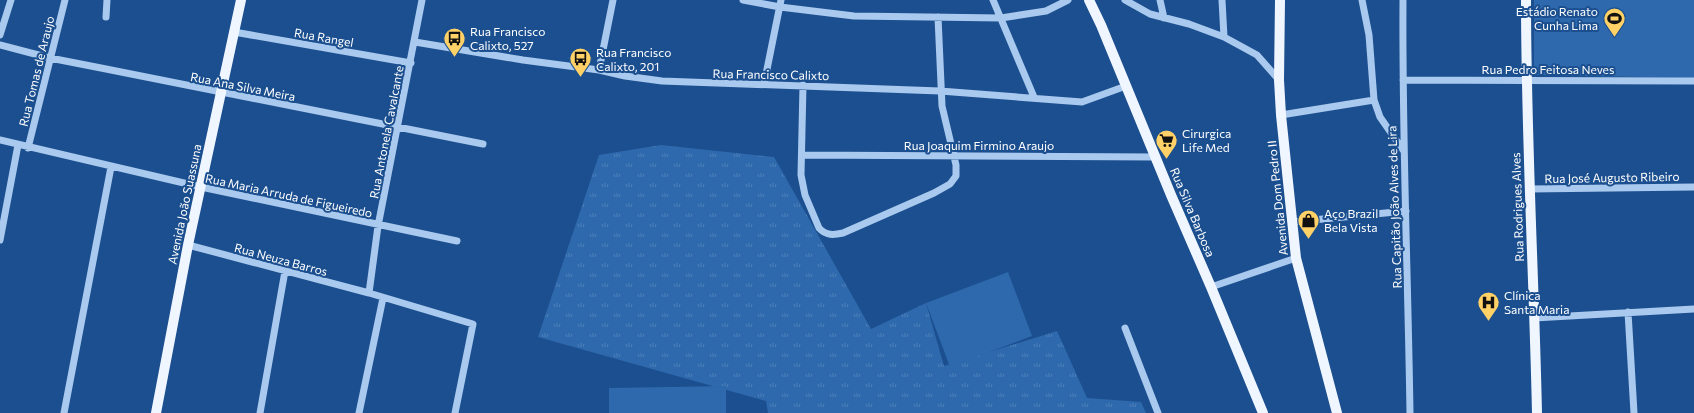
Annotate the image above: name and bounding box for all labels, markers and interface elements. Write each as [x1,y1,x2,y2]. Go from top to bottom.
place label: Estádio Renato Cunha Lima [1516,4,1598,32]
sports icon: Estádio Renato Cunha Lima [1601,5,1627,38]
street label: Rua Tomas de Araujo [15,14,57,128]
place label: Rua Francisco Calixto, 527 [470,24,545,52]
street label: Rua Rangel [293,25,355,49]
bus stop icon: Rua Francisco Calixto, 527 [442,25,468,58]
place label: Rua Francisco Calixto, 201 [596,45,671,73]
bus stop icon: Rua Francisco Calixto, 201 [567,46,593,79]
street label: Rua Pedro Feitosa Neves [1482,62,1614,76]
street label: Rua Antonela Cavalcante [366,64,406,200]
street label: Rua Francisco Calixto [713,66,829,82]
street label: Rua Ana Silva Meira [189,69,297,103]
street label: Rua Capitão João Alves de Lira [1384,125,1405,289]
place label: Cirurgica Life Med [1182,126,1231,154]
supermarket icon: Cirurgica Life Med [1154,127,1180,160]
street label: Rua Joaquim Firmino Araujo [904,138,1054,153]
street label: Avenida Dom Pedro II [1264,140,1290,256]
street label: Avenida João Suassuna [164,143,205,266]
street label: Rua Rodrigues Alves [1508,152,1526,262]
street label: Rua Silva Barbosa [1168,165,1218,259]
street label: Rua José Augusto Ribeiro [1544,169,1680,186]
street label: Rua Maria Arruda de Figueiredo [204,170,374,220]
place label: Aço Brazil Bela Vista [1324,206,1378,234]
shop icon: Aço Brazil Bela Vista [1296,207,1322,240]
street label: Rua Neuza Barros [233,240,329,278]
place label: Clínica Santa Maria [1504,288,1570,316]
hospital icon: Clínica Santa Maria [1475,289,1501,322]

